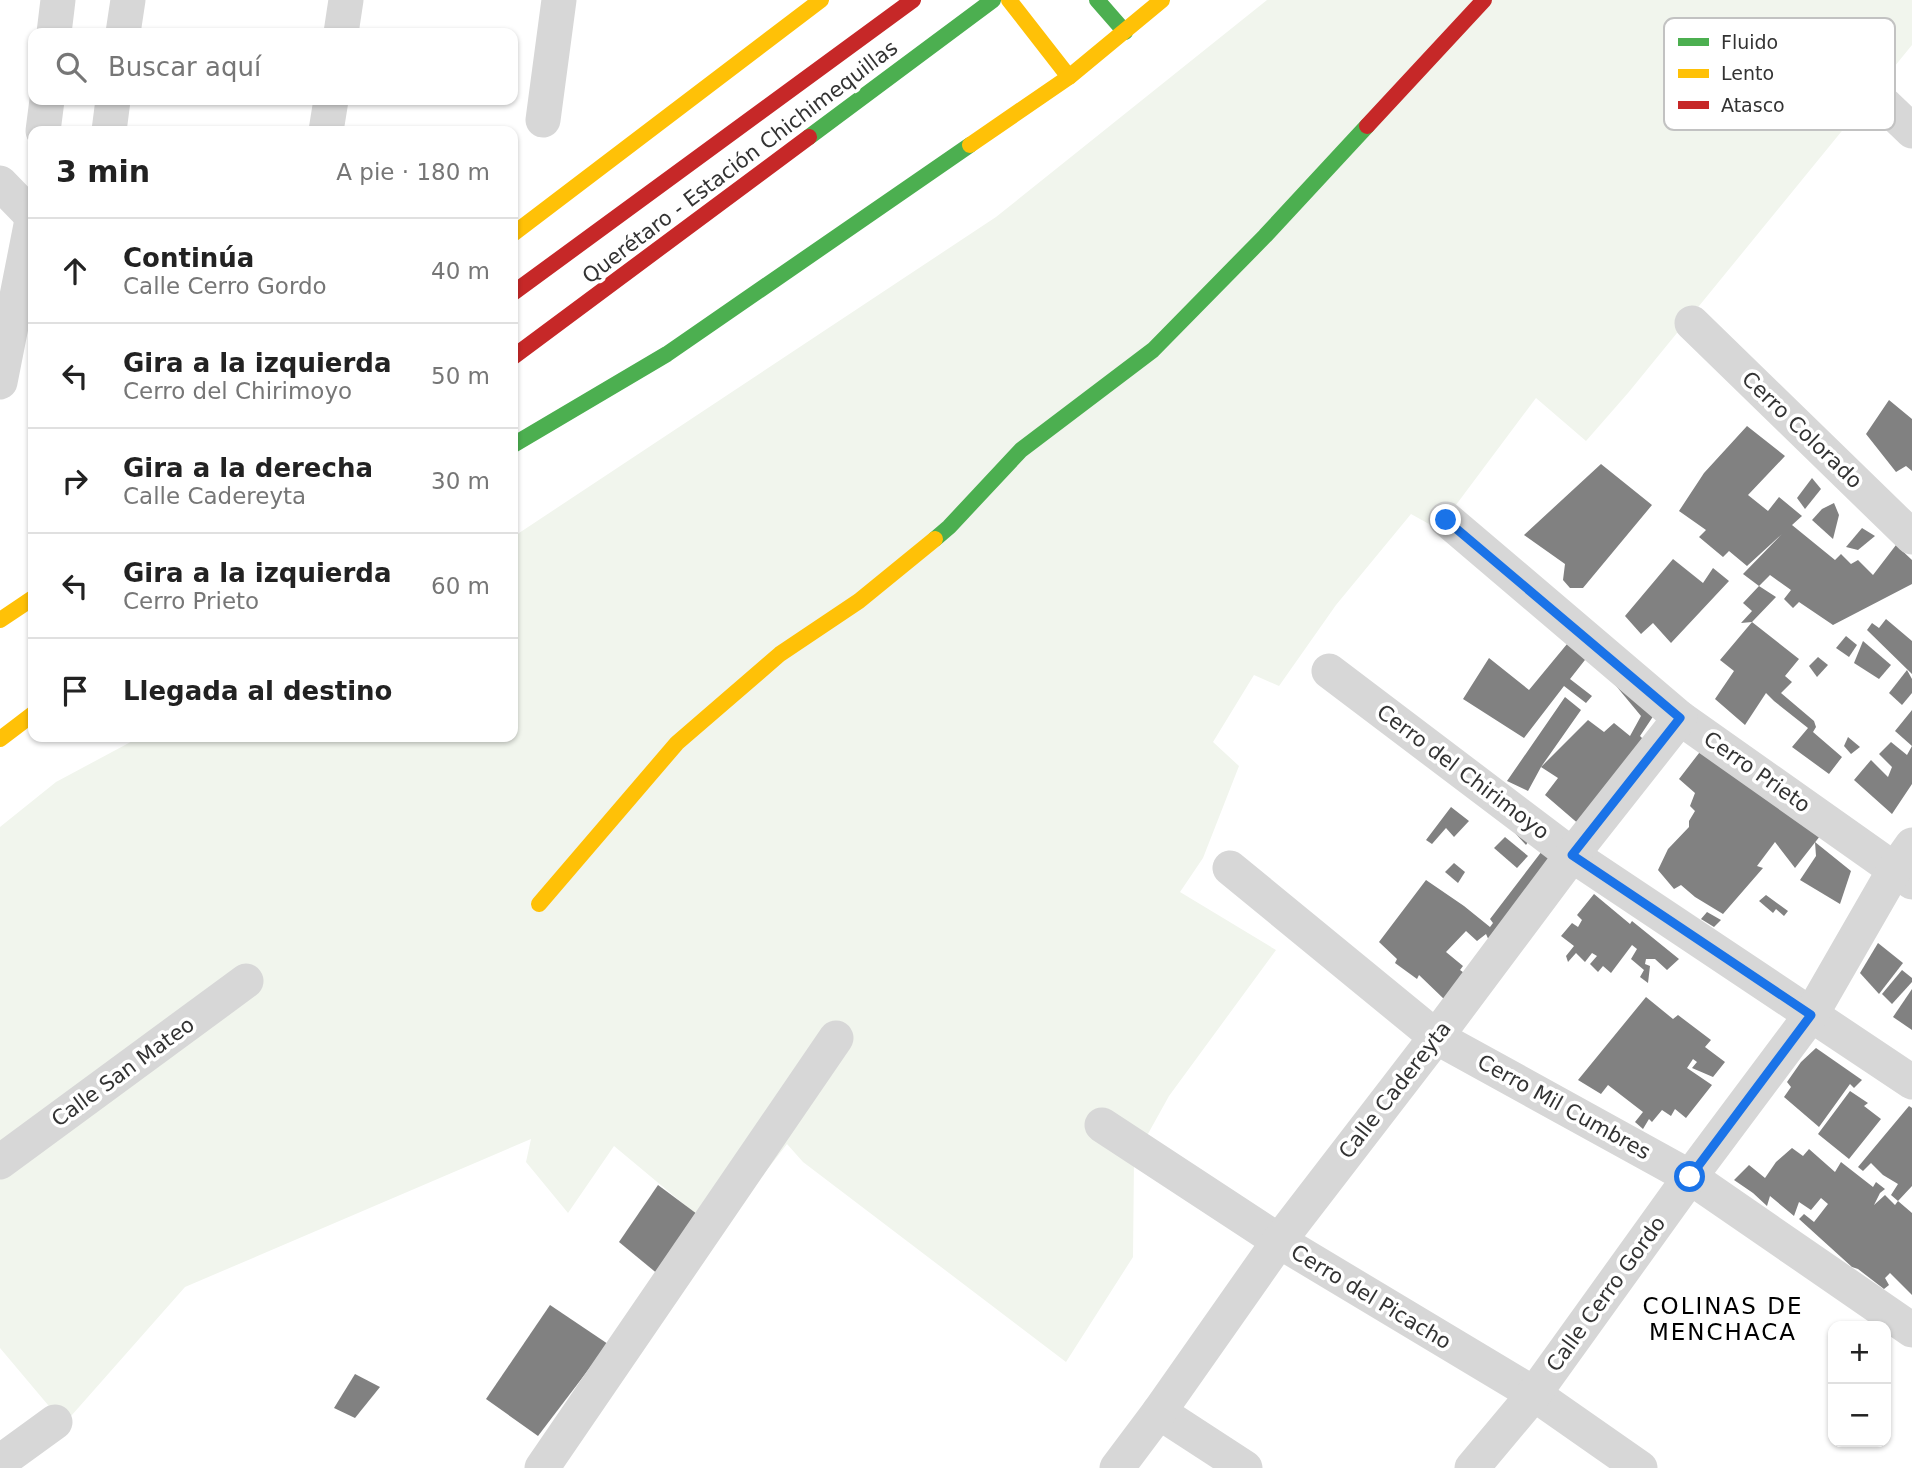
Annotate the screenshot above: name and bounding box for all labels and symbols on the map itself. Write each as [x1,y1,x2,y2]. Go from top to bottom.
legend [1664,18,1895,130]
text: Fluido [1721,31,1778,53]
street label: Querétaro - Estación Chichimequillas [578,36,902,288]
text: Lento [1721,62,1774,84]
text: Atasco [1721,94,1785,116]
street label: Cerro Colorado [1737,367,1867,493]
route end [1430,504,1461,535]
street label: Cerro del Chirimoyo [1372,699,1554,845]
street label: Cerro Prieto [1699,727,1815,817]
street label: Calle San Mateo [47,1012,199,1132]
street label: Calle Cadereyta [1334,1017,1456,1163]
street label: Cerro Mil Cumbres [1473,1050,1655,1164]
route start [1674,1161,1705,1192]
street label: Calle Cerro Gordo [1542,1212,1670,1376]
street label: Cerro del Picacho [1287,1240,1455,1354]
district label: COLINAS DE MENCHACA [1643,1293,1803,1345]

